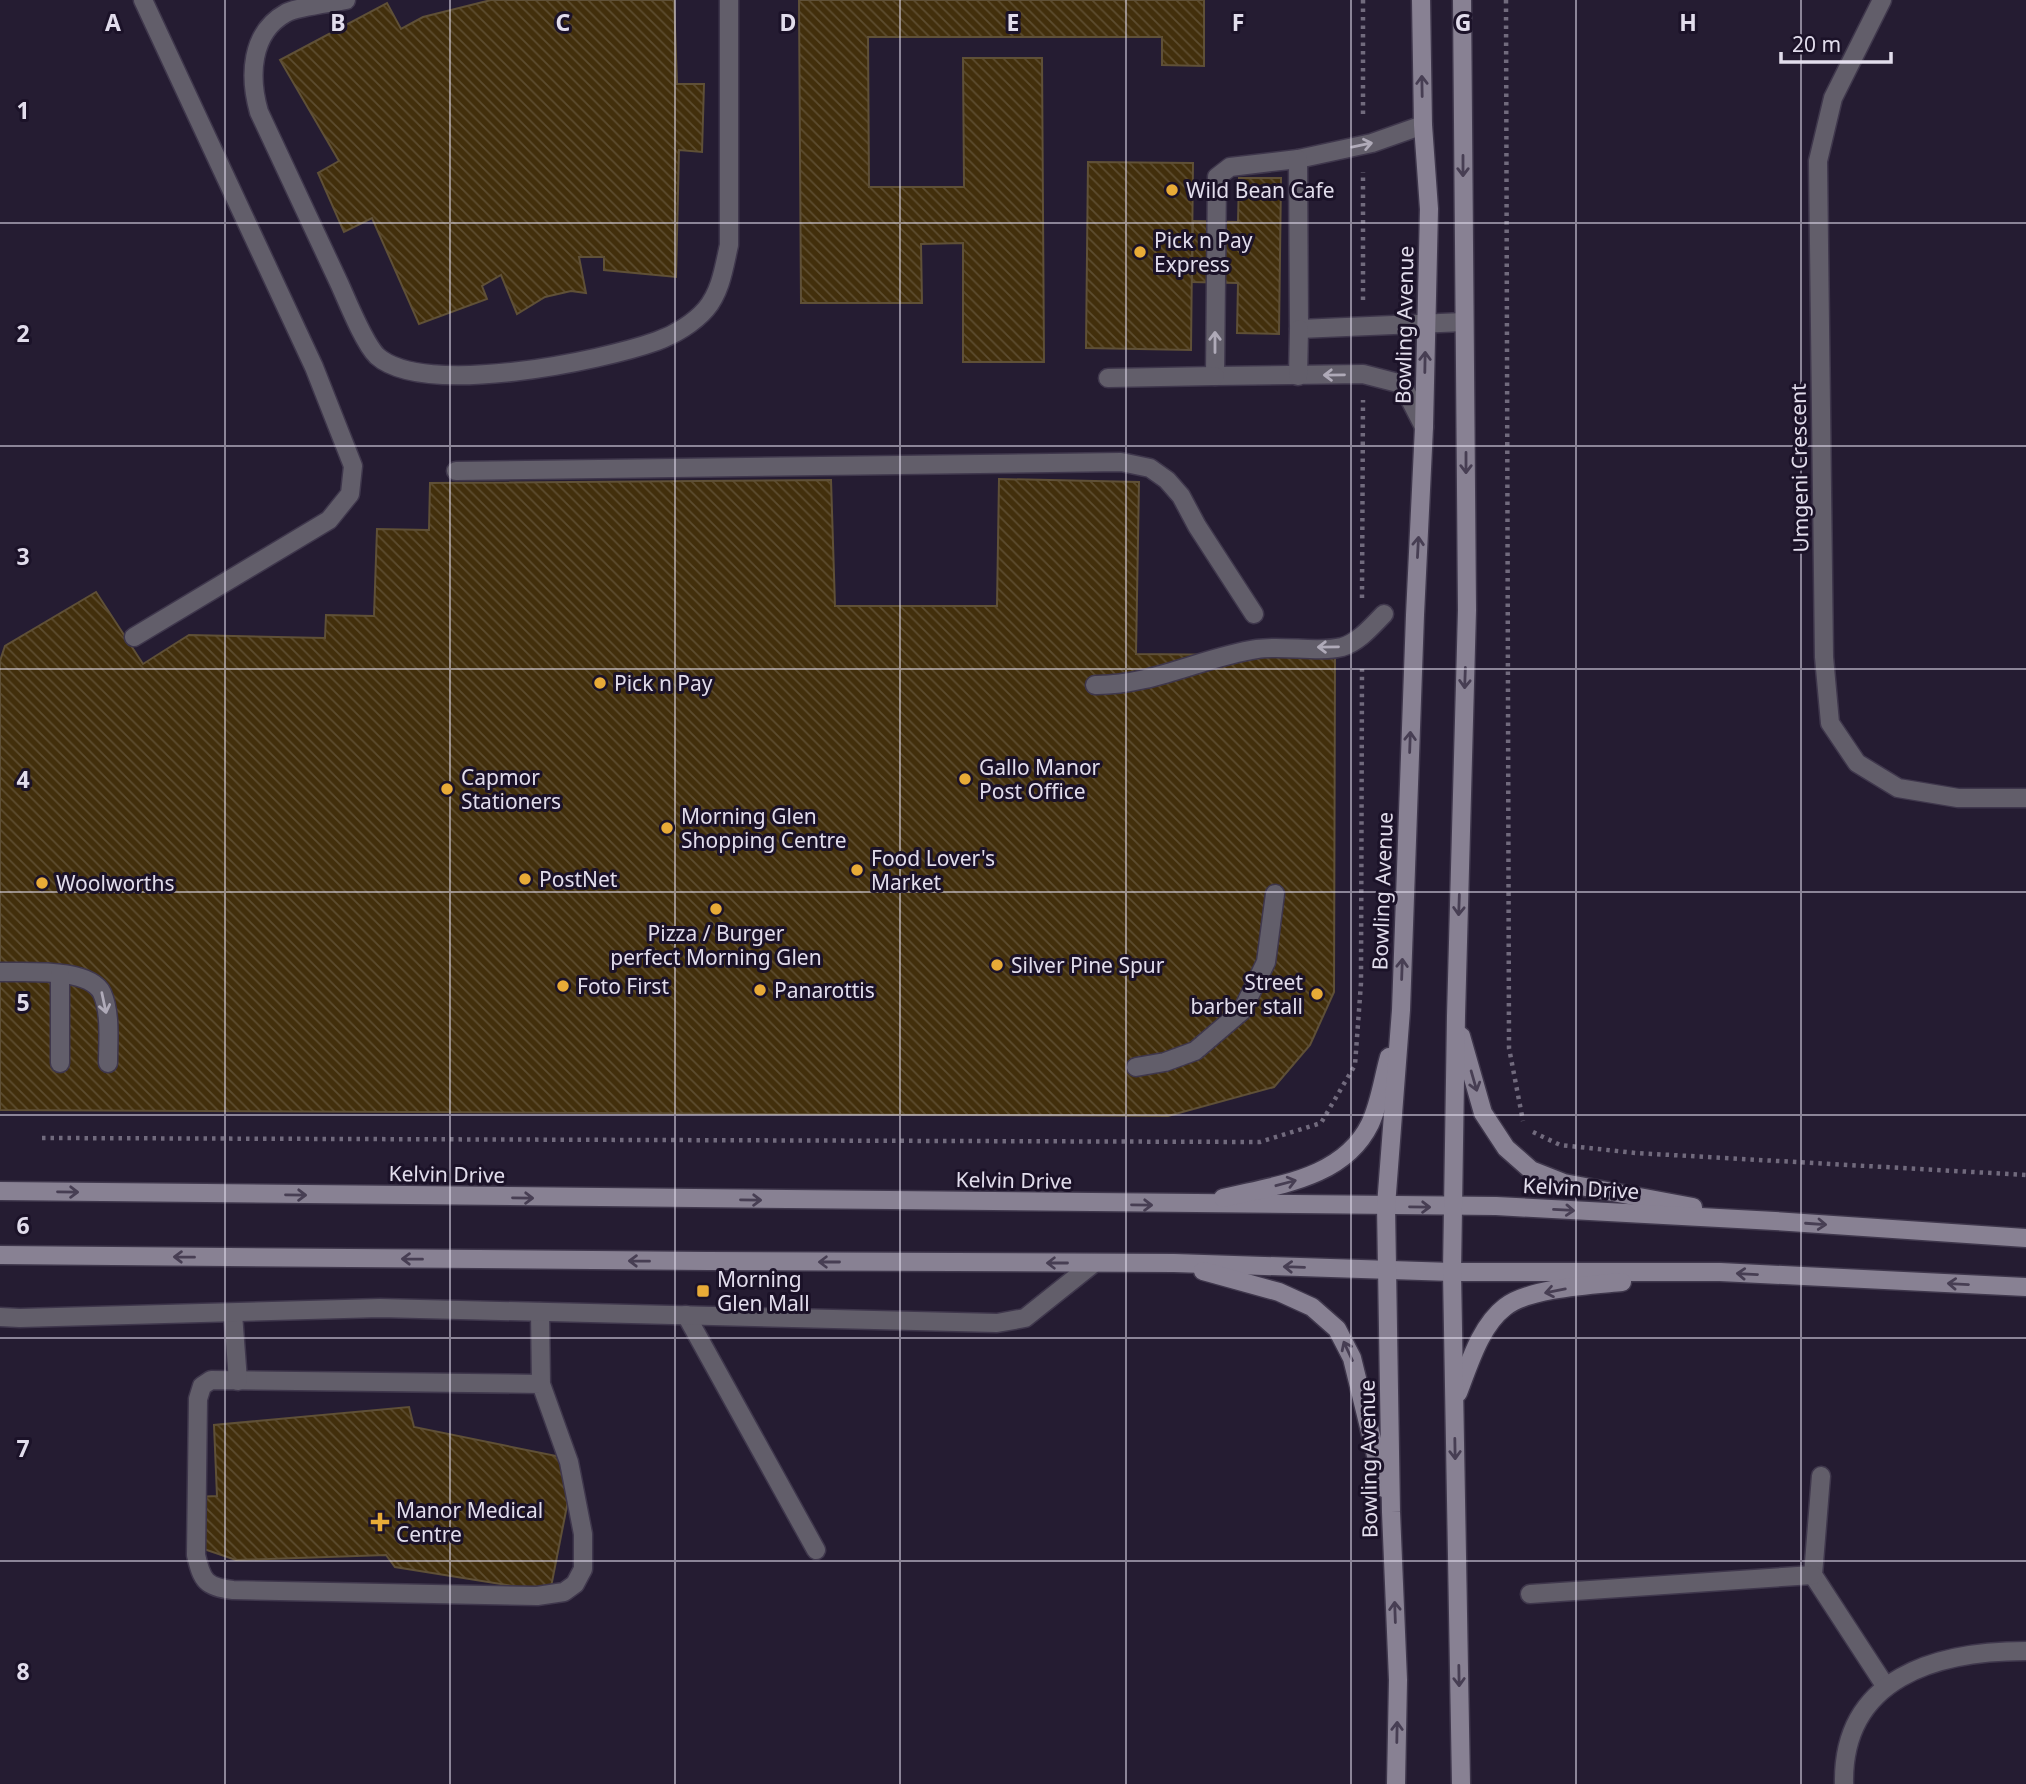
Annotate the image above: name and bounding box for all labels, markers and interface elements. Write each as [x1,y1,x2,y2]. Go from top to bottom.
text: A [105,6,121,38]
text: B [330,6,346,38]
text: C [556,6,571,38]
text: D [780,6,796,38]
text: E [1007,6,1019,38]
text: F [1232,6,1244,38]
text: G [1455,6,1471,38]
text: H [1679,6,1697,38]
scale bar [1781,21,1891,65]
text: 20 m [1792,30,1841,58]
one-way arrow [1416,75,1429,98]
text: 1 [16,94,30,126]
one-way arrow [1350,138,1373,151]
one-way arrow [1456,154,1470,177]
place label: Wild Bean Cafe [1186,176,1335,204]
marker: Wild Bean Cafe [1164,182,1180,198]
place label: Pick n Pay Express [1154,226,1253,278]
marker: Pick n Pay Express [1132,244,1148,260]
street label: Bowling Avenue [1389,246,1419,404]
text: 2 [16,317,30,349]
one-way arrow [1208,331,1222,354]
one-way arrow [1419,351,1432,374]
one-way arrow [1323,368,1346,381]
street label: Umgeni Crescent [1784,383,1814,553]
one-way arrow [1459,451,1472,474]
one-way arrow [1411,536,1424,559]
text: 3 [16,540,30,572]
one-way arrow [1317,641,1340,654]
one-way arrow [1458,666,1472,689]
place label: Pick n Pay [614,669,713,697]
marker: Pick n Pay [592,675,608,691]
one-way arrow [1404,731,1417,754]
place label: Gallo Manor Post Office [979,753,1101,805]
text: 4 [16,763,30,795]
place label: Capmor Stationers [461,763,561,815]
marker: Gallo Manor Post Office [957,771,973,787]
marker: Capmor Stationers [439,781,455,797]
place label: Morning Glen Shopping Centre [681,802,847,854]
street label: Bowling Avenue [1365,811,1399,971]
marker: Morning Glen Shopping Centre [659,820,675,836]
place label: Food Lover's Market [871,844,995,896]
marker: Food Lover's Market [849,862,865,878]
place label: PostNet [539,865,618,893]
place label: Woolworths [56,869,174,897]
marker: PostNet [517,871,533,887]
marker: Woolworths [34,875,50,891]
one-way arrow [1452,893,1465,916]
marker: Pizza / Burger perfect Morning Glen [708,901,724,917]
place label: Pizza / Burger perfect Morning Glen [610,919,822,971]
place label: Silver Pine Spur [1011,951,1165,979]
marker: Silver Pine Spur [989,957,1005,973]
one-way arrow [1396,958,1409,981]
place label: Street barber stall [1190,968,1303,1020]
place label: Foto First [577,972,669,1000]
place label: Panarottis [774,976,875,1004]
marker: Foto First [555,978,571,994]
marker: Panarottis [752,982,768,998]
text: 5 [16,986,30,1018]
marker: Street barber stall [1309,986,1325,1002]
one-way arrow [98,992,111,1014]
one-way arrow [1468,1070,1481,1092]
street label: Kelvin Drive [388,1159,506,1189]
street label: Kelvin Drive [955,1165,1073,1195]
street label: Kelvin Drive [1522,1171,1640,1205]
one-way arrow [1274,1176,1297,1189]
one-way arrow [56,1185,79,1199]
one-way arrow [284,1188,307,1202]
one-way arrow [511,1191,534,1204]
one-way arrow [739,1193,762,1207]
one-way arrow [1130,1198,1153,1211]
one-way arrow [1408,1200,1431,1213]
one-way arrow [1552,1204,1575,1217]
text: 6 [16,1209,30,1241]
one-way arrow [1804,1217,1827,1230]
one-way arrow [173,1250,196,1263]
one-way arrow [400,1252,423,1266]
one-way arrow [628,1254,651,1268]
one-way arrow [818,1255,841,1269]
one-way arrow [1045,1256,1068,1270]
one-way arrow [1283,1261,1306,1274]
place label: Morning Glen Mall [717,1265,810,1317]
one-way arrow [1736,1267,1759,1280]
one-way arrow [1947,1277,1970,1290]
marker: Morning Glen Mall [695,1283,711,1299]
one-way arrow [1544,1285,1567,1298]
one-way arrow [1341,1341,1354,1362]
street label: Bowling Avenue [1353,1380,1383,1538]
text: 7 [16,1432,30,1464]
one-way arrow [1448,1437,1462,1460]
place label: Manor Medical Centre [396,1496,543,1548]
marker: Manor Medical Centre [370,1512,390,1532]
one-way arrow [1388,1601,1401,1624]
text: 8 [16,1655,30,1687]
one-way arrow [1453,1664,1466,1687]
one-way arrow [1390,1721,1403,1744]

